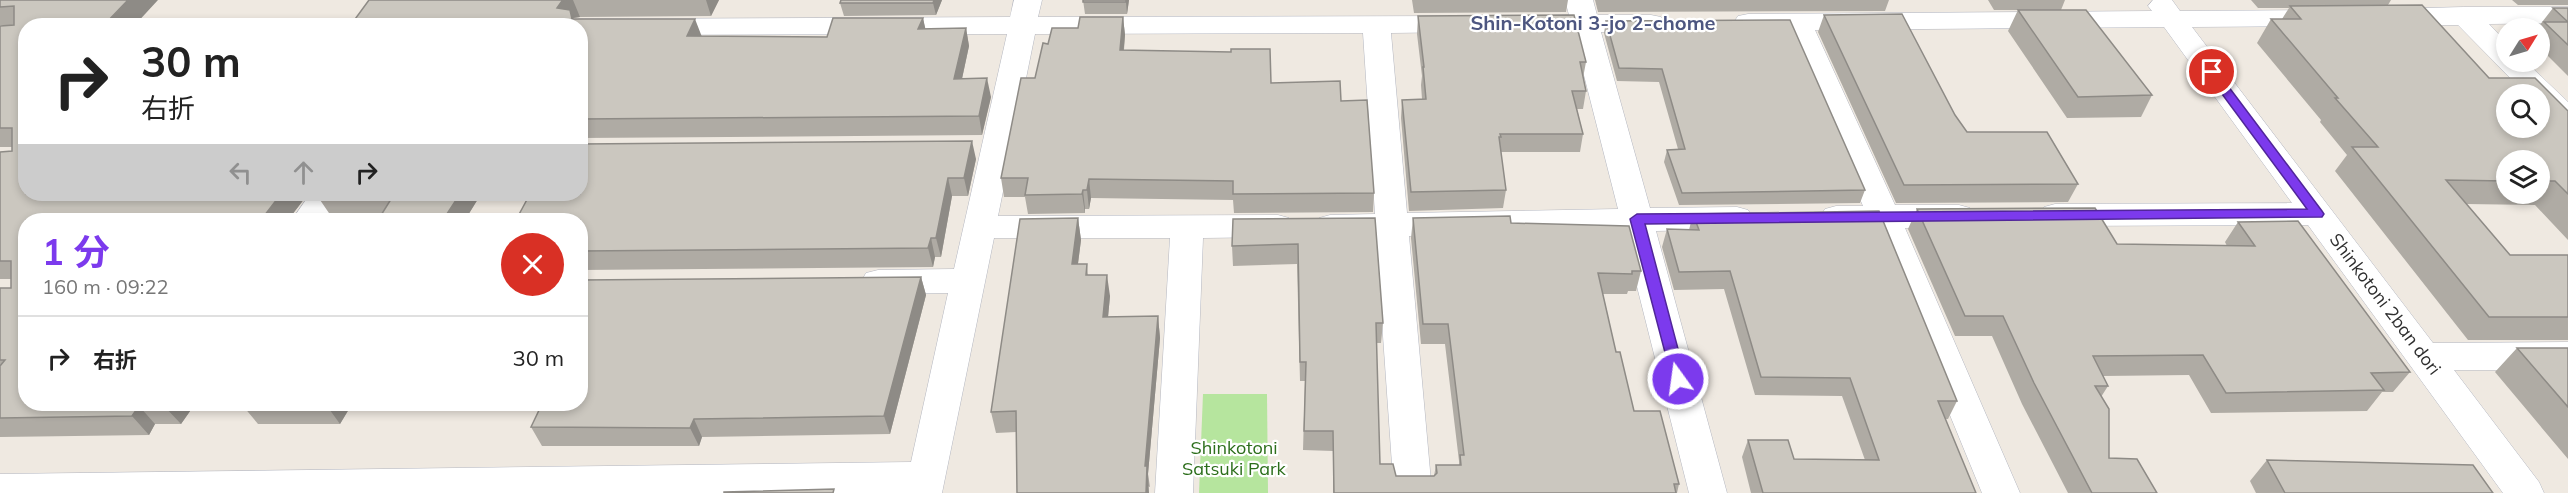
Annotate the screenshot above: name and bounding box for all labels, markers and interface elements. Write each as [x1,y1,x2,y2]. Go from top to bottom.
district label: Shin-Kotoni 3-jo 2-chome [1470,10,1716,35]
north arrow [2496,18,2550,72]
map controls [2496,18,2550,204]
text: 30 m [141,35,241,88]
icon: right [42,42,120,120]
pin [2186,46,2237,97]
icon: arrive [2195,55,2228,88]
button: search [2496,84,2550,138]
text: 右折 [141,91,195,125]
button: layers [2496,150,2550,204]
icon: left [224,156,257,189]
icon: ahead [287,156,320,189]
icon: right [350,156,383,189]
street label: Shinkotoni 2ban dori [2325,228,2446,379]
text: 1 分 [42,229,109,274]
button: close [501,233,564,296]
text: 160 m · 09:22 [42,274,168,299]
icon: right [42,342,75,375]
text: 30 m [513,344,564,372]
text: 右折 [93,346,137,374]
position arrow [1646,347,1710,411]
park label: Shinkotoni Satsuki Park [1182,436,1287,480]

